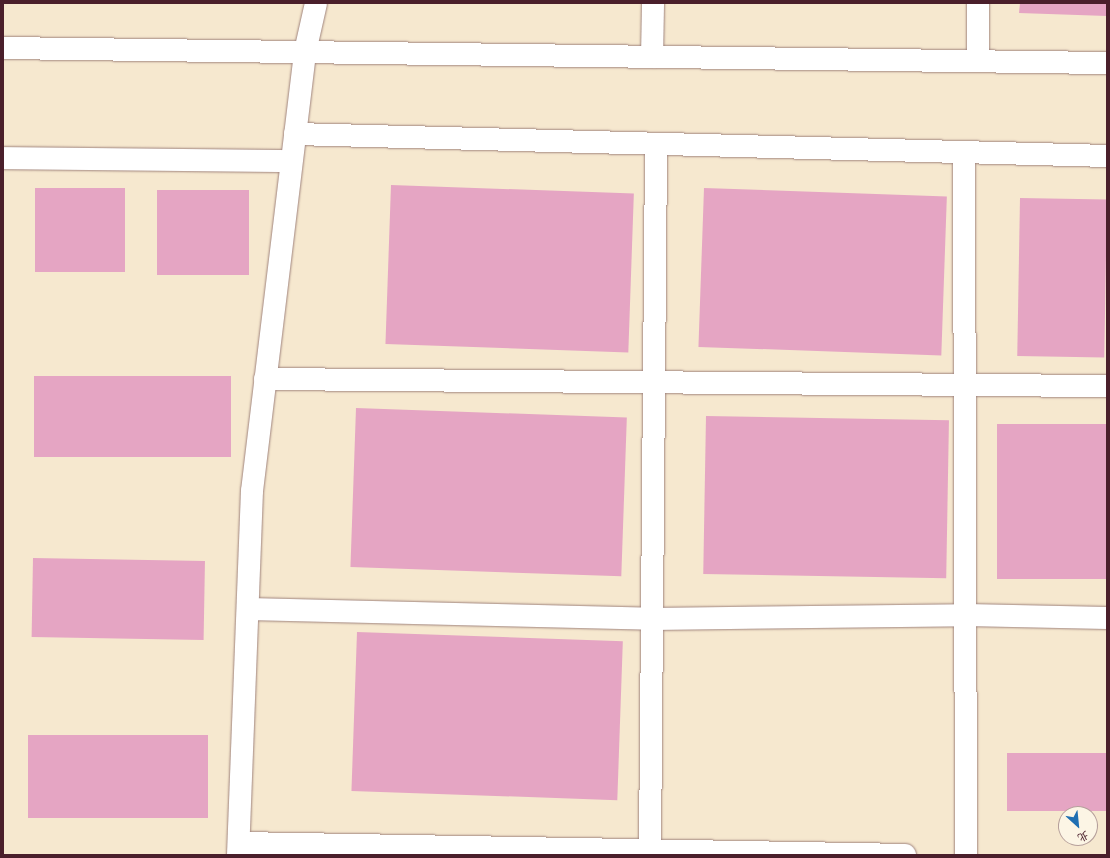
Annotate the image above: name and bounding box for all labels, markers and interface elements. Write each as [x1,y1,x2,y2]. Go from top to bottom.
north arrow [1058,806,1098,846]
text: 北 [1075,828,1091,845]

